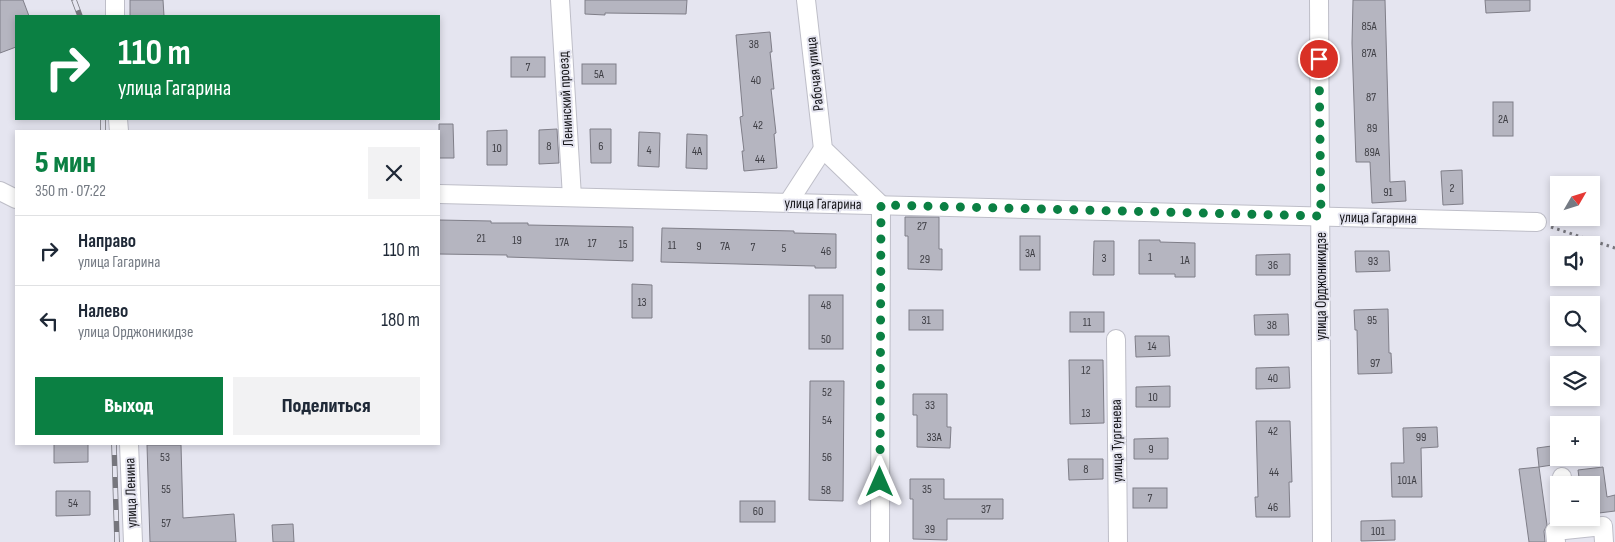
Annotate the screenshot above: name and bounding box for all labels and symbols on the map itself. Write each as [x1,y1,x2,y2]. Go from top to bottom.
house number: 85А [1361,19,1377,34]
street label: Рабочая улица [802,36,828,112]
house number: 38 [749,37,759,52]
pin [1298,38,1340,80]
house number: 87А [1362,46,1377,61]
street label: Ленинский проезд [554,50,578,147]
house number: 7 [526,60,531,75]
house number: 5А [594,67,605,82]
house number: 40 [751,73,761,88]
house number: 87 [1366,90,1376,105]
house number: 2А [1498,112,1509,127]
house number: 42 [753,118,763,133]
house number: 89 [1367,121,1377,136]
house number: 8 [546,139,552,154]
house number: 6 [598,139,604,154]
house number: 10 [492,141,502,156]
house number: 4 [646,143,652,158]
house number: 4А [692,144,703,159]
house number: 89А [1364,145,1381,160]
house number: 44 [755,152,765,167]
north arrow [1550,176,1600,226]
house number: 2 [1450,181,1455,196]
house number: 91 [1383,185,1394,200]
street label: улица Гагарина [784,194,862,214]
street label: улица Гагарина [1339,208,1417,228]
house number: 27 [917,219,927,234]
house number: 21 [476,231,486,246]
street label: улица Орджоникидзе [1312,232,1331,340]
house number: 19 [512,233,522,248]
house number: 17А [555,235,570,250]
house number: 17 [588,236,597,251]
house number: 15 [618,237,628,252]
house number: 11 [668,238,677,253]
house number: 9 [696,239,702,254]
house number: 7А [720,239,731,254]
house number: 7 [751,240,756,255]
house number: 5 [782,241,787,256]
house number: 46 [821,244,831,259]
house number: 3А [1025,246,1036,261]
house number: 1 [1148,250,1153,265]
house number: 3 [1101,251,1107,266]
house number: 29 [920,252,930,267]
house number: 1А [1180,253,1191,268]
house number: 93 [1368,254,1378,269]
house number: 36 [1268,258,1278,273]
house number: 13 [637,295,647,310]
house number: 48 [821,298,831,313]
house number: 31 [921,313,931,328]
house number: 95 [1367,313,1377,328]
house number: 11 [1083,315,1092,330]
house number: 38 [1267,318,1277,333]
house number: 50 [821,332,831,347]
house number: 14 [1147,339,1157,354]
house number: 97 [1370,356,1380,371]
house number: 12 [1081,363,1091,378]
house number: 40 [1268,371,1278,386]
house number: 52 [822,385,832,400]
house number: 10 [1148,390,1158,405]
house number: 33 [925,398,935,413]
street label: улица Тургенева [1107,399,1127,483]
house number: 13 [1081,406,1091,421]
house number: 54 [822,413,832,428]
house number: 42 [1268,424,1278,439]
house number: 33А [926,430,942,445]
house number: 99 [1416,430,1426,445]
house number: 9 [1148,442,1154,457]
house number: 53 [160,450,170,465]
house number: 56 [822,450,832,465]
position arrow [853,455,905,507]
street label: улица Ленина [120,457,142,528]
house number: 8 [1083,462,1089,477]
house number: 44 [1269,465,1279,480]
house number: 101А [1397,473,1417,488]
house number: 55 [161,482,171,497]
house number: 35 [922,482,932,497]
house number: 58 [821,483,831,498]
house number: 7 [1148,491,1153,506]
house number: 54 [68,496,78,511]
house number: 46 [1268,500,1278,515]
house number: 37 [981,502,991,517]
house number: 60 [753,504,763,519]
house number: 57 [161,516,171,531]
house number: 39 [925,522,935,537]
house number: 101 [1371,524,1386,539]

